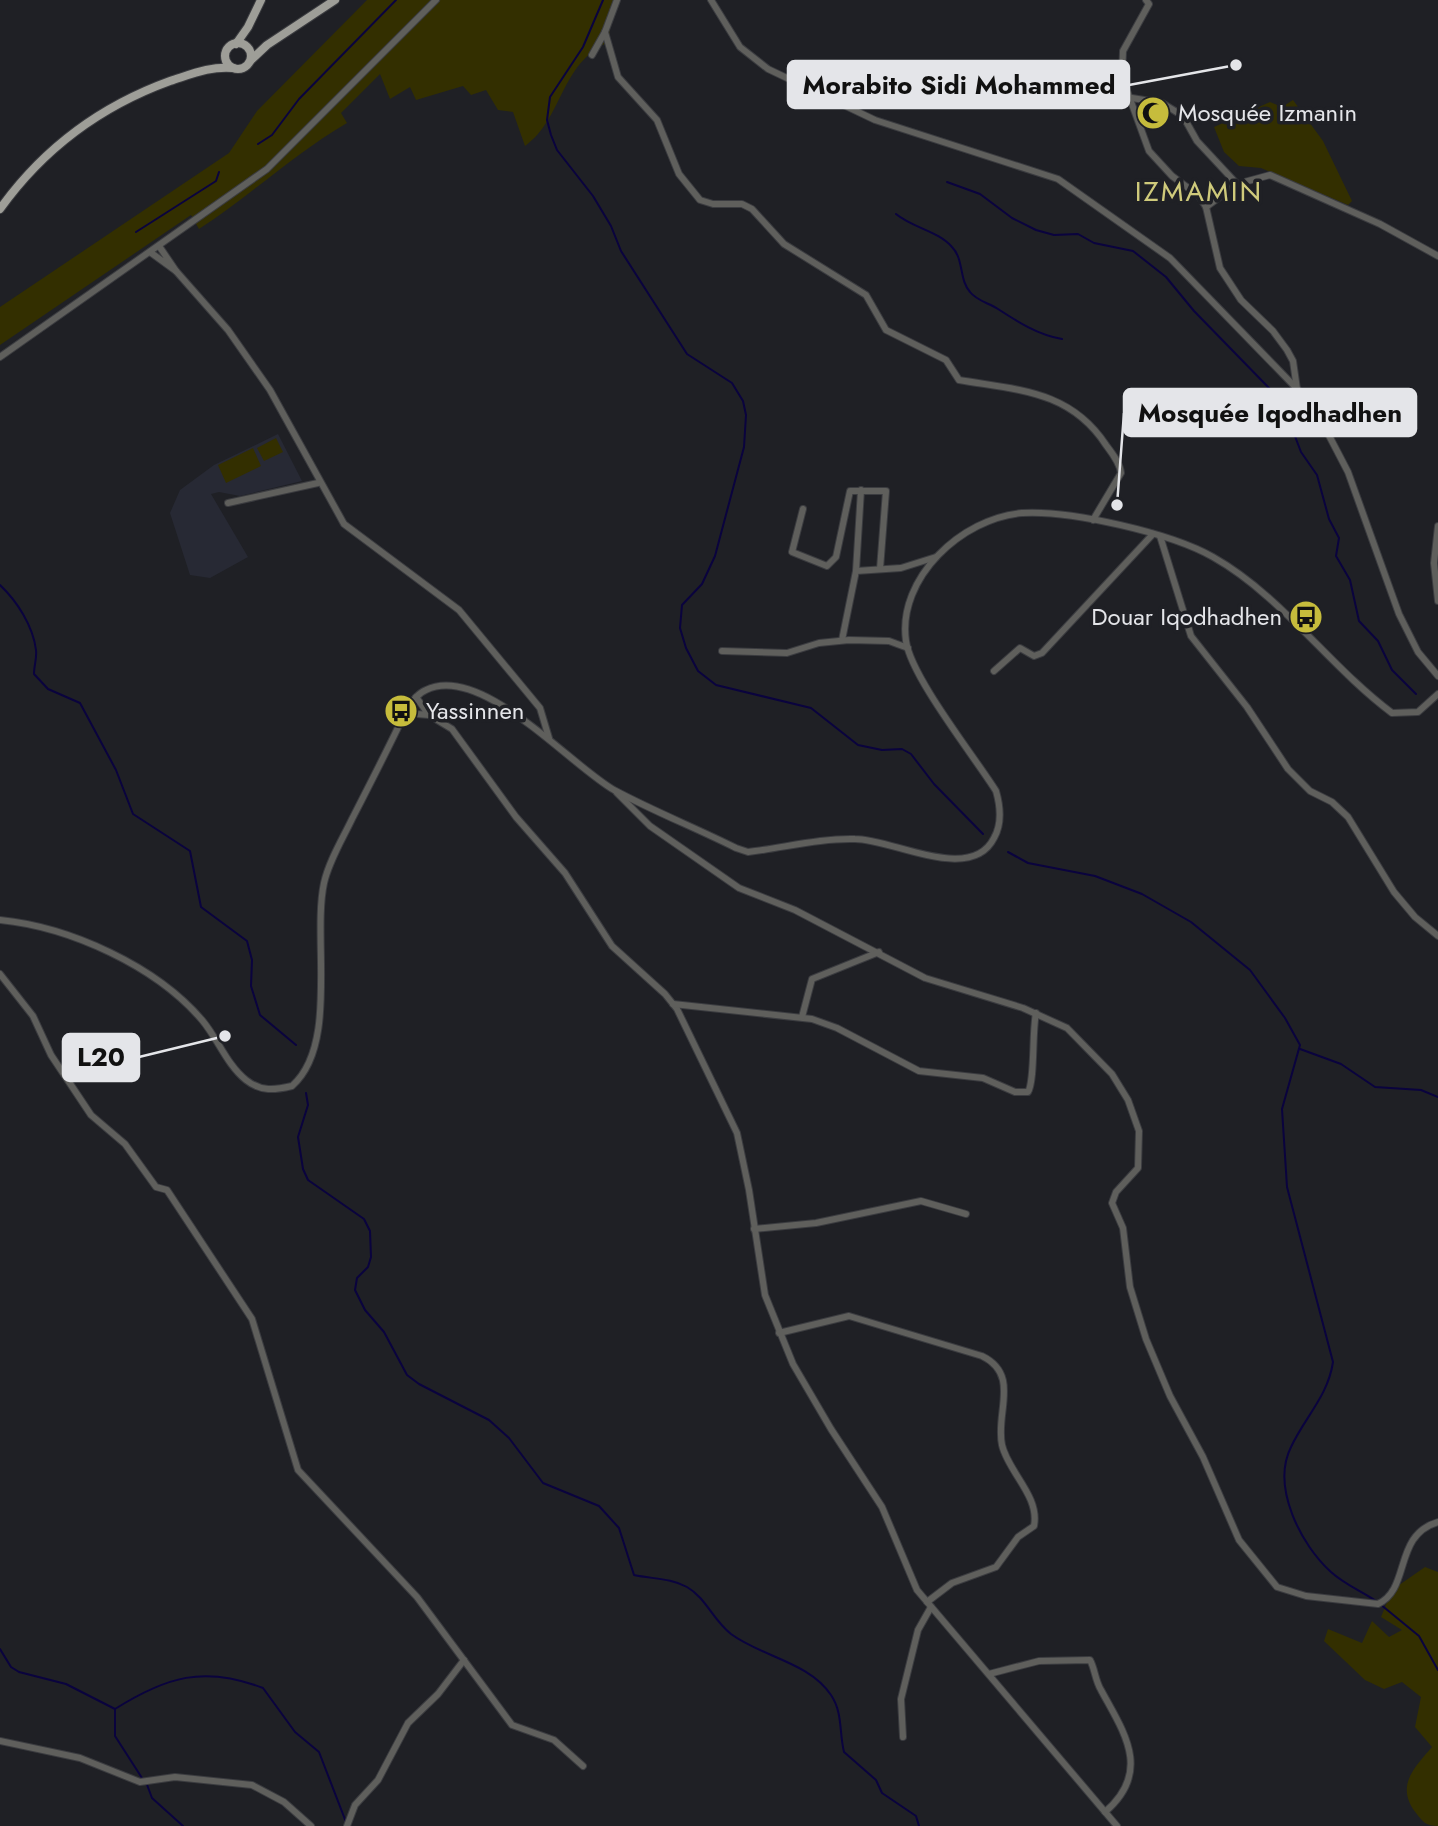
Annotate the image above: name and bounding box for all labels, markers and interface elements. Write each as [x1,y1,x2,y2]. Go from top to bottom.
callout: Morabito Sidi Mohammed [788,61,1129,108]
text: Morabito Sidi Mohammed [802,66,1116,104]
mosque icon: Mosquée Izmanin [1134,94,1172,132]
place label: Mosquée Izmanin [1178,95,1357,130]
district label: IZMAMIN [1135,171,1263,212]
callout: Mosquée Iqodhadhen [1124,389,1416,436]
text: Mosquée Iqodhadhen [1138,394,1402,432]
bus stop icon: Douar Iqodhadhen [1287,598,1325,636]
place label: Douar Iqodhadhen [1091,599,1282,634]
bus stop icon: Yassinnen [382,692,420,730]
place label: Yassinnen [426,693,524,728]
callout: L20 [63,1034,139,1081]
text: L20 [77,1038,125,1076]

